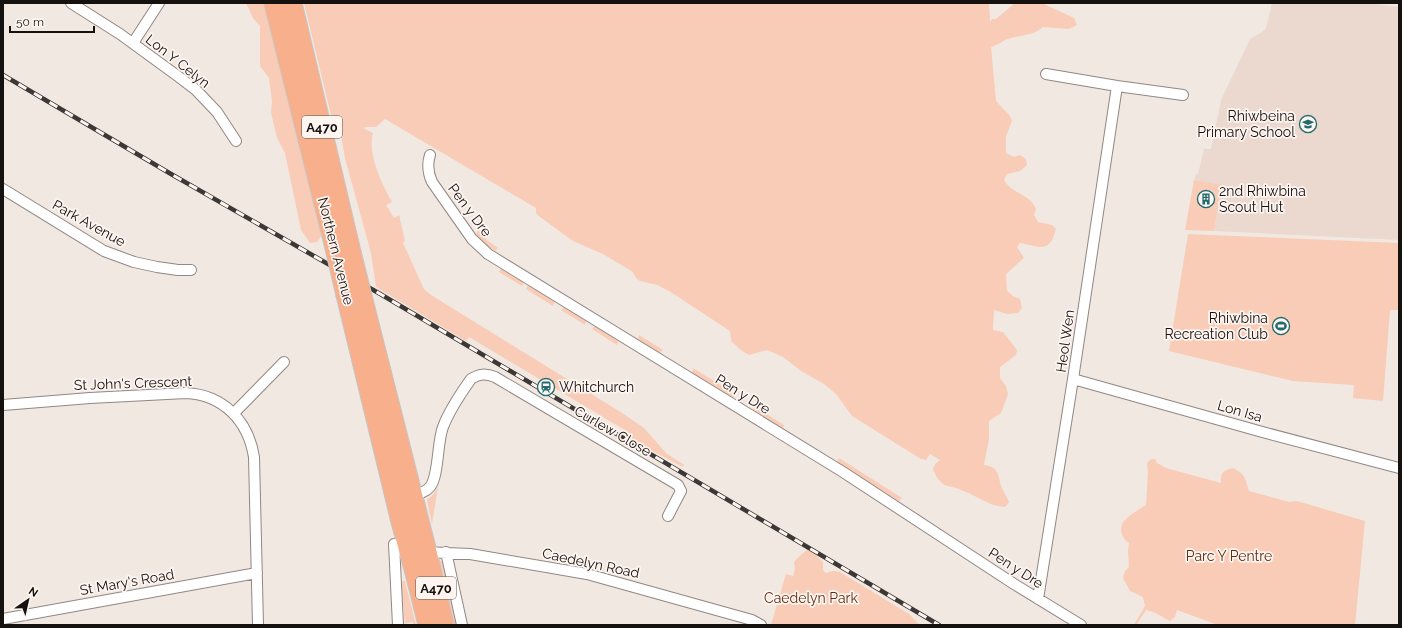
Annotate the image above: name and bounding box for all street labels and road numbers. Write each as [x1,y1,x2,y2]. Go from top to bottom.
street label: Lon Y Celyn [143,31,213,91]
road number: A470 [302,116,342,138]
street label: Pen y Dre [445,180,495,240]
street label: Park Avenue [50,196,128,250]
street label: Northern Avenue [315,196,357,306]
street label: Heol Wen [1053,309,1077,373]
street label: Pen y Dre [713,371,773,417]
street label: St John's Crescent [74,373,193,393]
street label: Lon Isa [1216,397,1264,425]
street label: Curlew Close [572,403,654,459]
street label: Pen y Dre [986,544,1046,592]
street label: Caedelyn Road [541,545,641,581]
street label: St Mary's Road [79,566,175,598]
road number: A470 [416,577,456,599]

